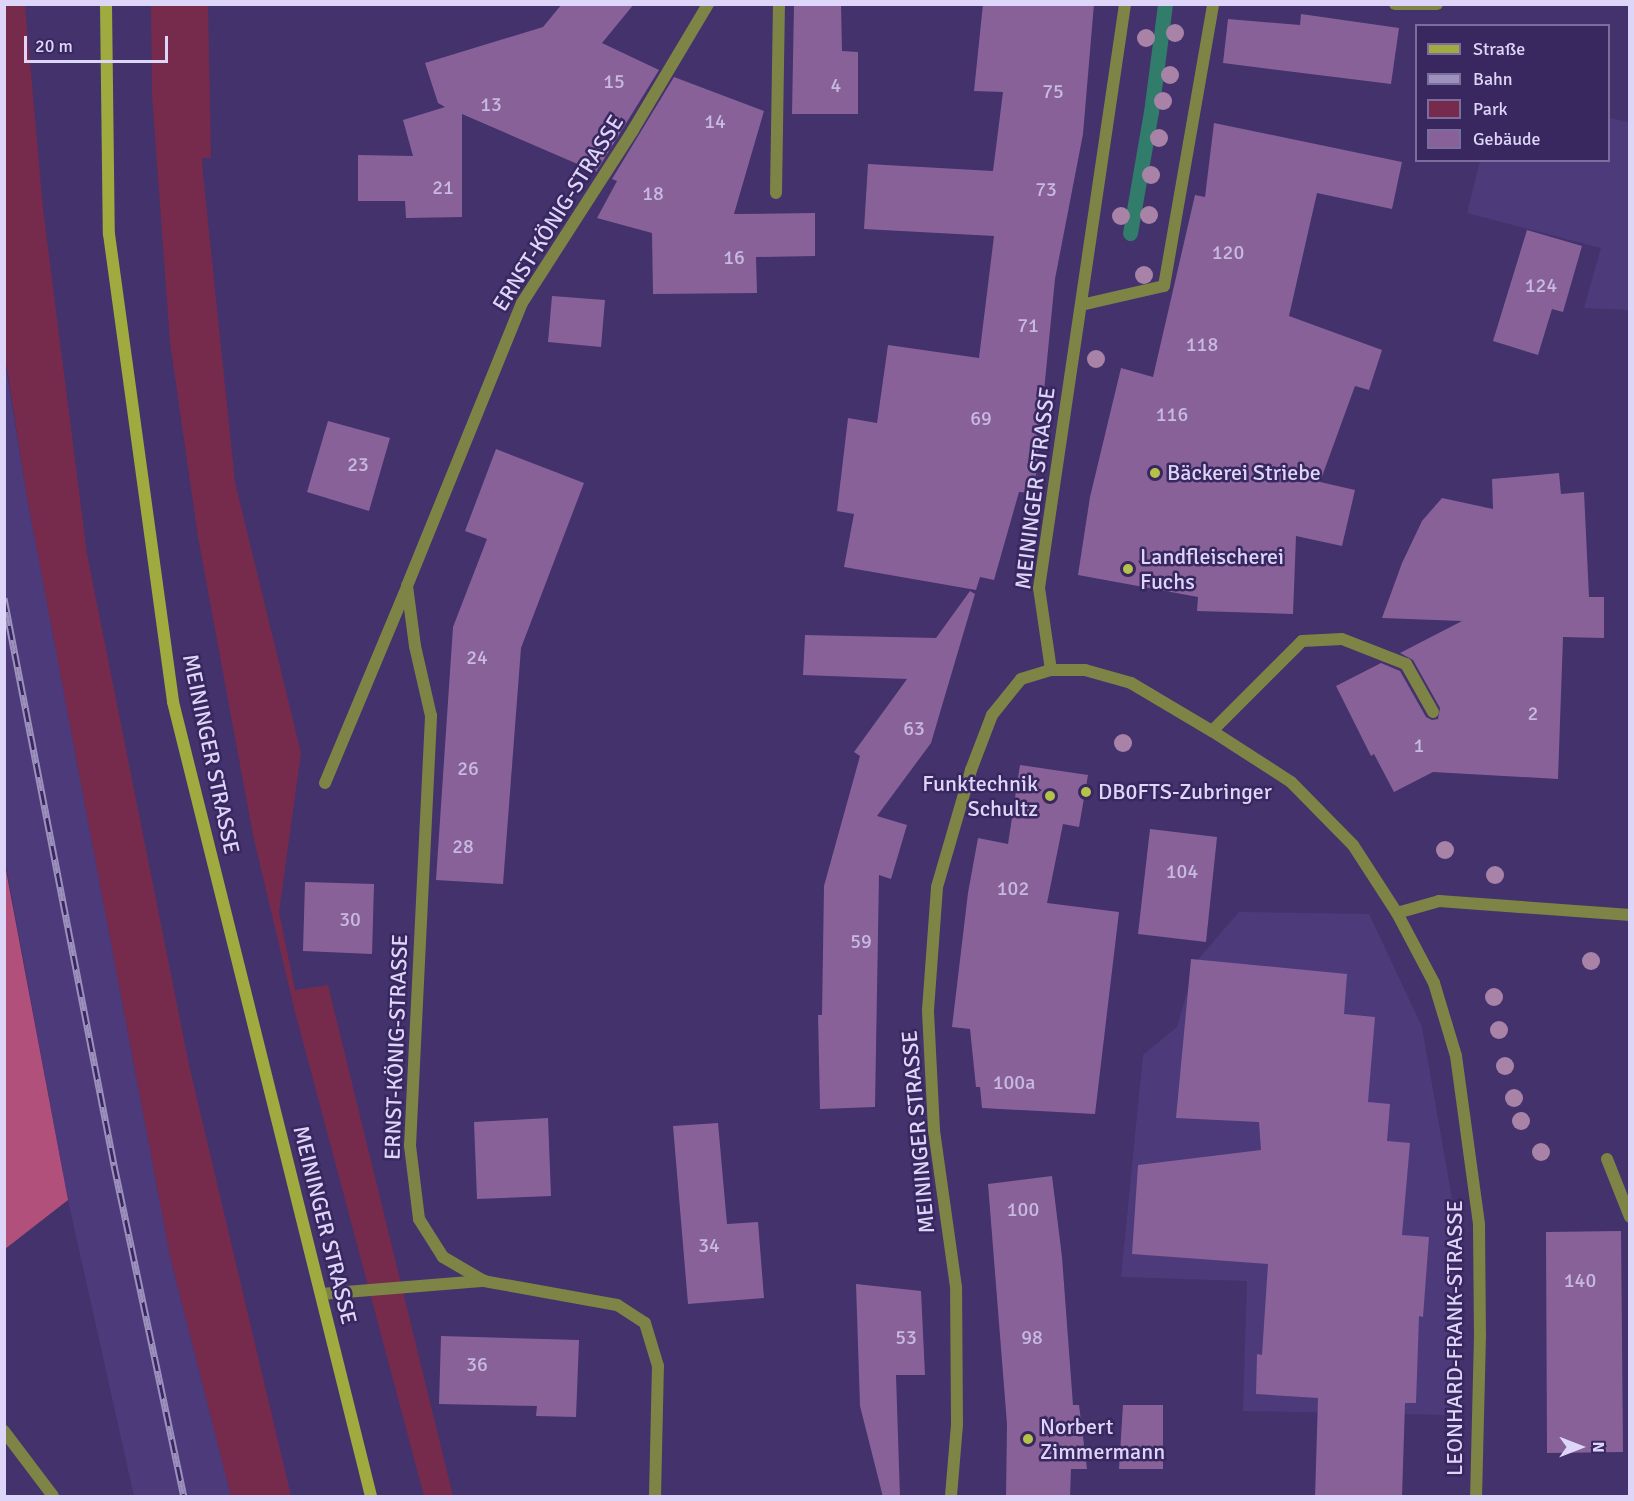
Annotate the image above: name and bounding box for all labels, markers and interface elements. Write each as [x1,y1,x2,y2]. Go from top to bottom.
scale bar [27,24,171,62]
legend [1415,24,1610,162]
text: 20 m [35,35,73,57]
text: Straße [1473,38,1525,60]
text: Bahn [1473,68,1513,90]
house number: 15 [603,69,625,93]
house number: 4 [831,73,841,97]
house number: 75 [1042,79,1064,103]
house number: 13 [480,92,502,116]
text: Park [1473,98,1508,120]
house number: 14 [704,109,726,133]
street label: ERNST-KÖNIG-STRASSE [487,110,629,316]
text: Gebäude [1473,128,1541,150]
house number: 21 [432,175,454,199]
house number: 73 [1035,177,1057,201]
house number: 18 [642,181,664,205]
house number: 120 [1212,240,1244,264]
house number: 16 [723,245,745,269]
house number: 124 [1525,273,1557,297]
house number: 71 [1017,313,1039,337]
house number: 118 [1186,332,1218,356]
street label: MEININGER STRASSE [1009,385,1061,591]
house number: 116 [1156,402,1188,426]
house number: 69 [970,406,992,430]
house number: 23 [347,452,369,476]
place label: Bäckerei Striebe [1167,460,1321,486]
marker: Bäckerei Striebe [1148,466,1162,480]
place label: Landfleischerei Fuchs [1140,543,1284,594]
marker: Landfleischerei Fuchs [1121,562,1135,576]
house number: 24 [466,645,488,669]
street label: MEININGER STRASSE [177,652,245,856]
house number: 2 [1528,701,1538,725]
house number: 63 [903,716,925,740]
house number: 1 [1414,733,1424,757]
house number: 26 [457,756,479,780]
place label: Funktechnik Schultz [922,770,1038,822]
place label: DB0FTS-Zubringer [1098,779,1272,805]
marker: DB0FTS-Zubringer [1079,785,1093,799]
marker: Funktechnik Schultz [1043,789,1057,803]
house number: 28 [452,834,474,858]
house number: 104 [1166,859,1198,883]
house number: 102 [997,876,1029,900]
house number: 30 [339,907,361,931]
house number: 59 [850,929,872,953]
street label: ERNST-KÖNIG-STRASSE [379,933,413,1161]
street label: MEININGER STRASSE [896,1029,940,1235]
house number: 100a [993,1070,1035,1094]
street label: MEININGER STRASSE [288,1123,362,1327]
house number: 100 [1007,1197,1039,1221]
street label: LEONHARD-FRANK-STRASSE [1442,1200,1468,1476]
house number: 34 [698,1233,720,1257]
house number: 140 [1564,1268,1596,1292]
house number: 53 [895,1325,917,1349]
house number: 98 [1021,1325,1043,1349]
house number: 36 [466,1352,488,1376]
place label: Norbert Zimmermann [1040,1413,1165,1464]
north arrow [1550,1417,1610,1477]
marker: Norbert Zimmermann [1021,1432,1035,1446]
text: N [1588,1441,1608,1453]

